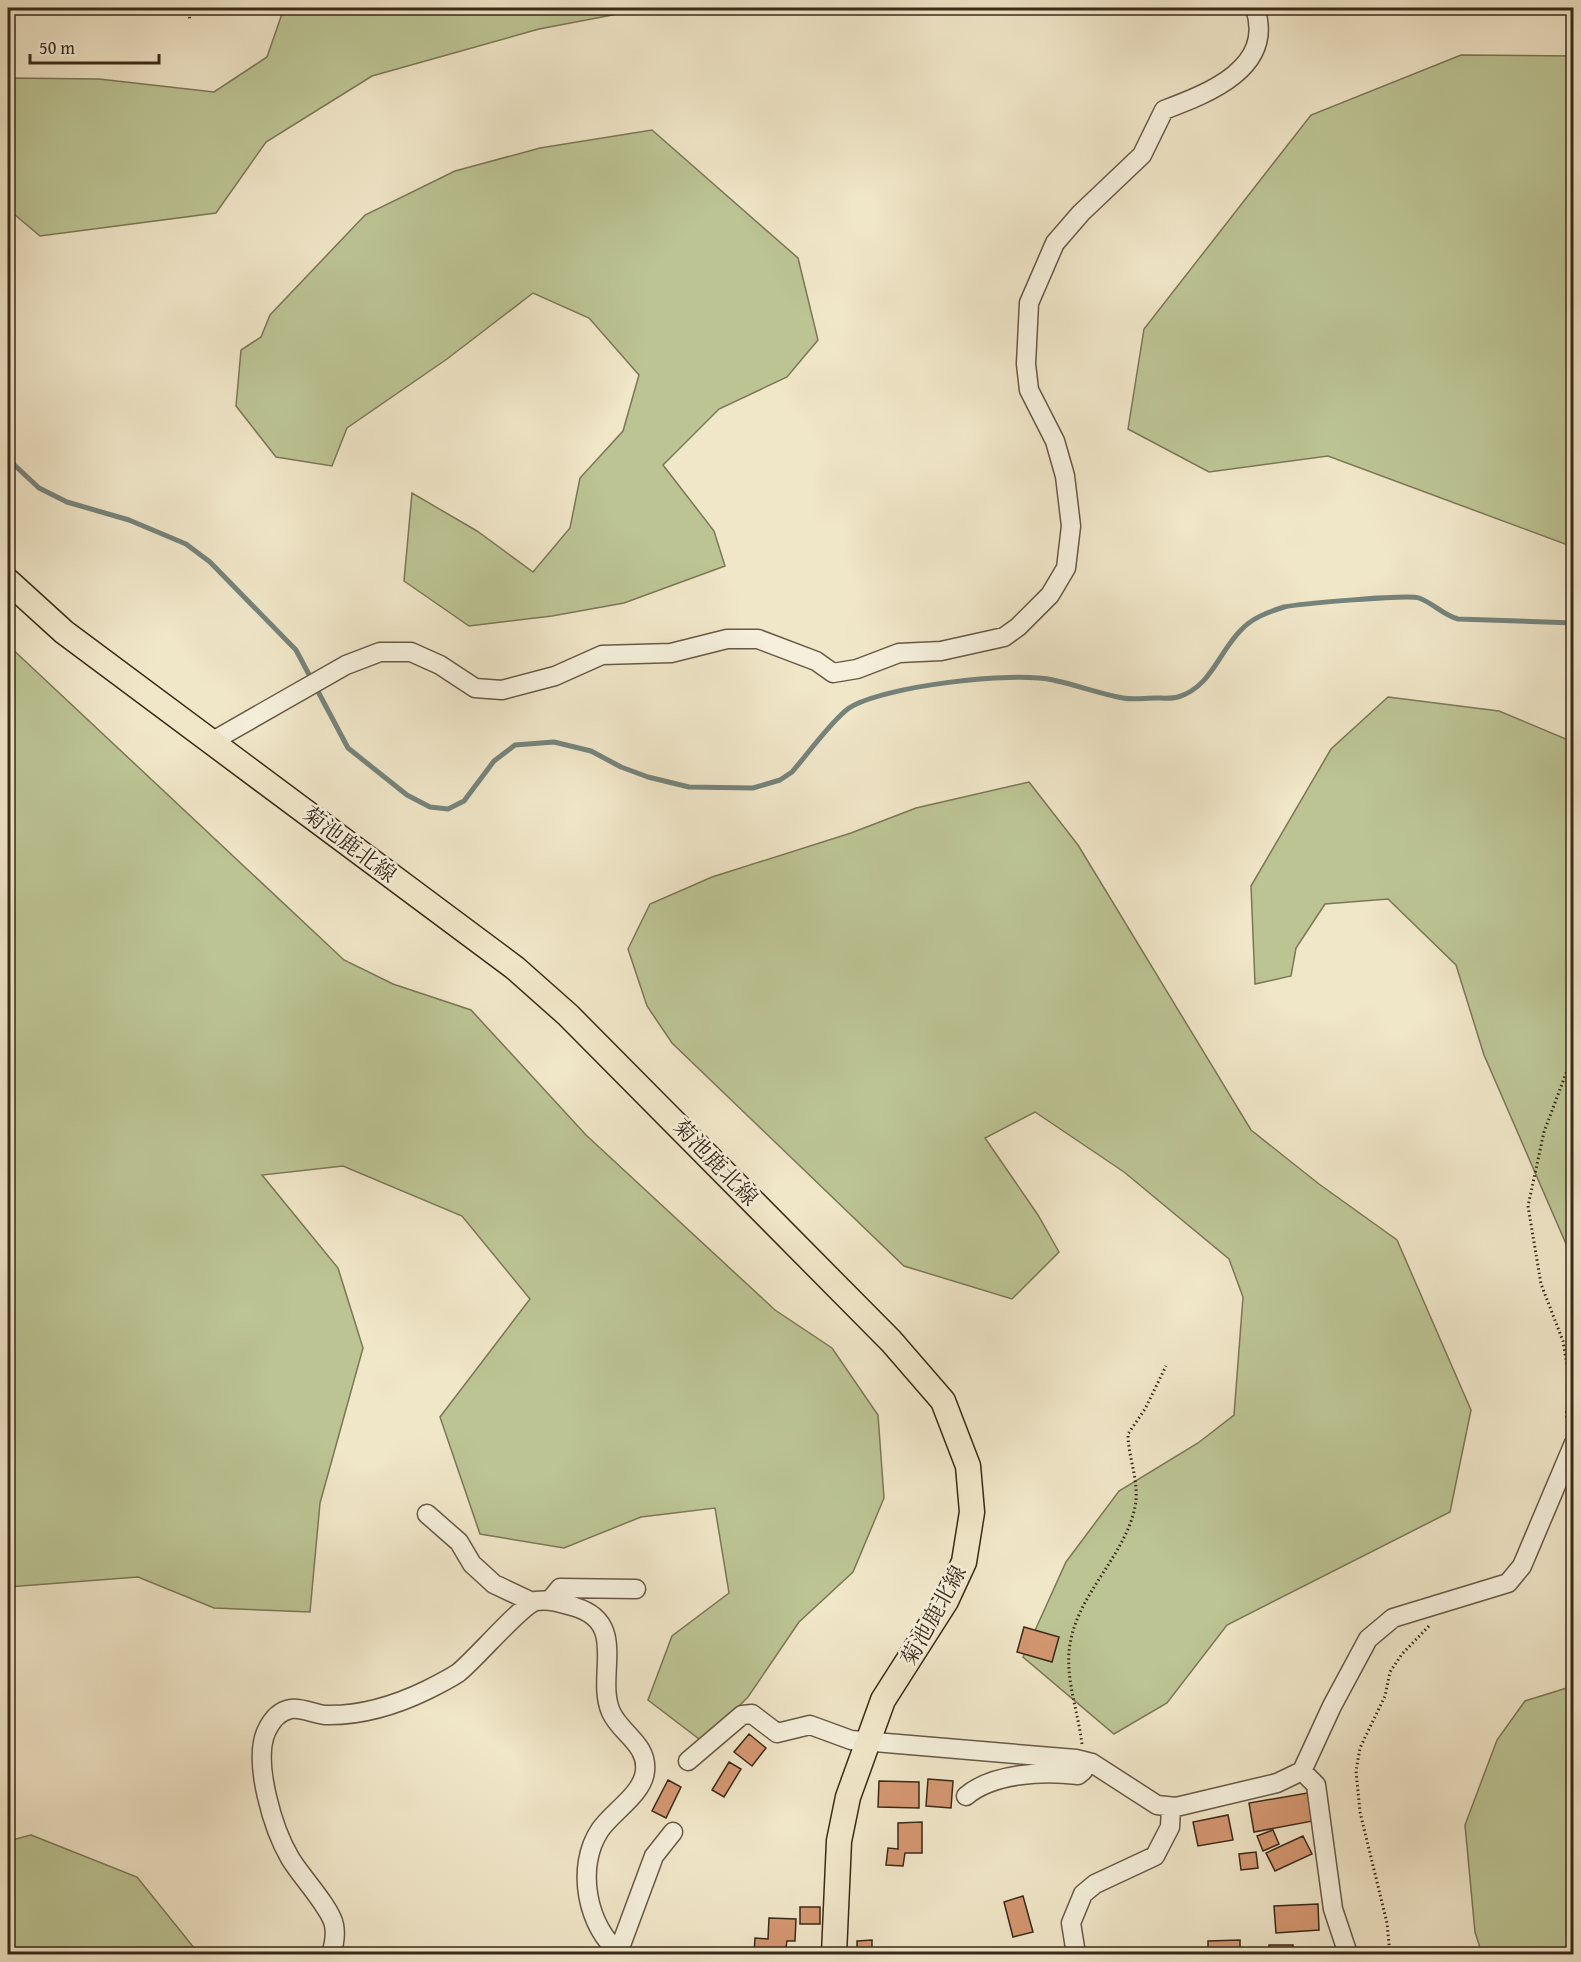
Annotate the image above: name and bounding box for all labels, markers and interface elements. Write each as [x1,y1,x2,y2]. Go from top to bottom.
scale bar [30,27,159,65]
text: 50 m [39,34,75,61]
street label: 菊池鹿北線 [296,798,404,890]
street label: 菊池鹿北線 [666,1111,766,1213]
street label: 菊池鹿北線 [892,1559,974,1671]

